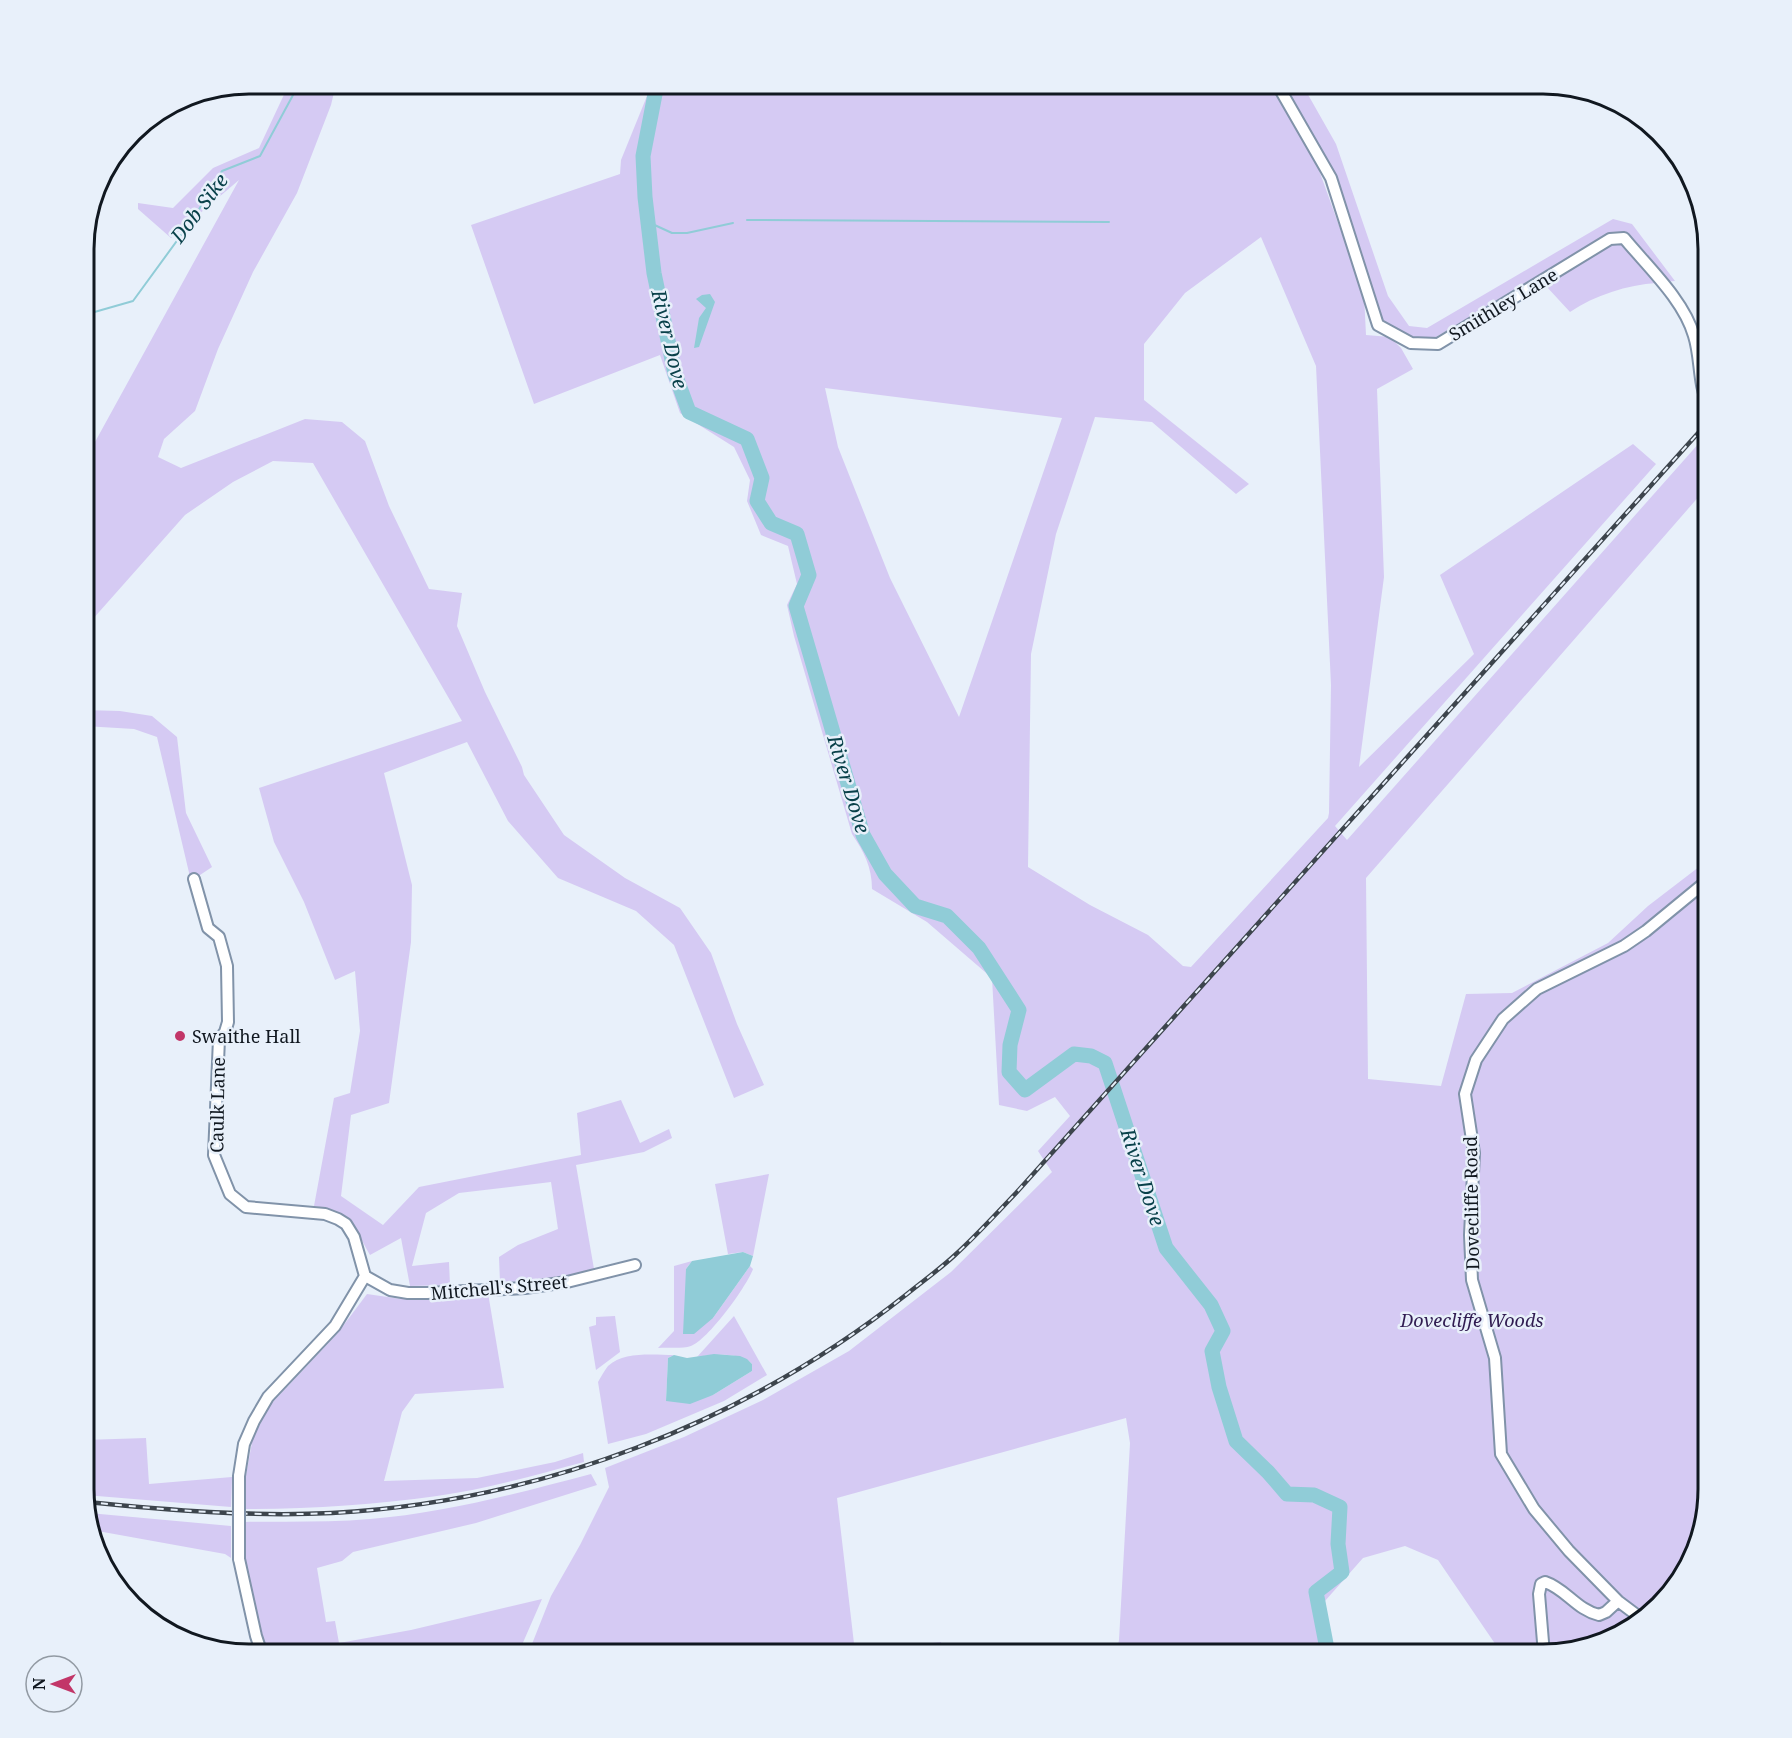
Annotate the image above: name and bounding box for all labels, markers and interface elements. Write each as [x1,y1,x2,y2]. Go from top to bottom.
water label: Dob Sike [163,168,234,249]
street label: Smithley Lane [1444,262,1562,346]
water label: River Dove [645,286,695,391]
water label: River Dove [821,731,877,836]
place label: Swaithe Hall [192,1024,301,1048]
marker: Swaithe Hall [173,1029,187,1043]
street label: Caulk Lane [204,1057,230,1153]
water label: River Dove [1114,1124,1172,1229]
street label: Dovecliffe Road [1458,1136,1484,1270]
street label: Mitchell's Street [430,1269,568,1305]
park label: Dovecliffe Woods [1399,1308,1544,1332]
north arrow [24,1654,84,1714]
text: N [28,1677,50,1690]

